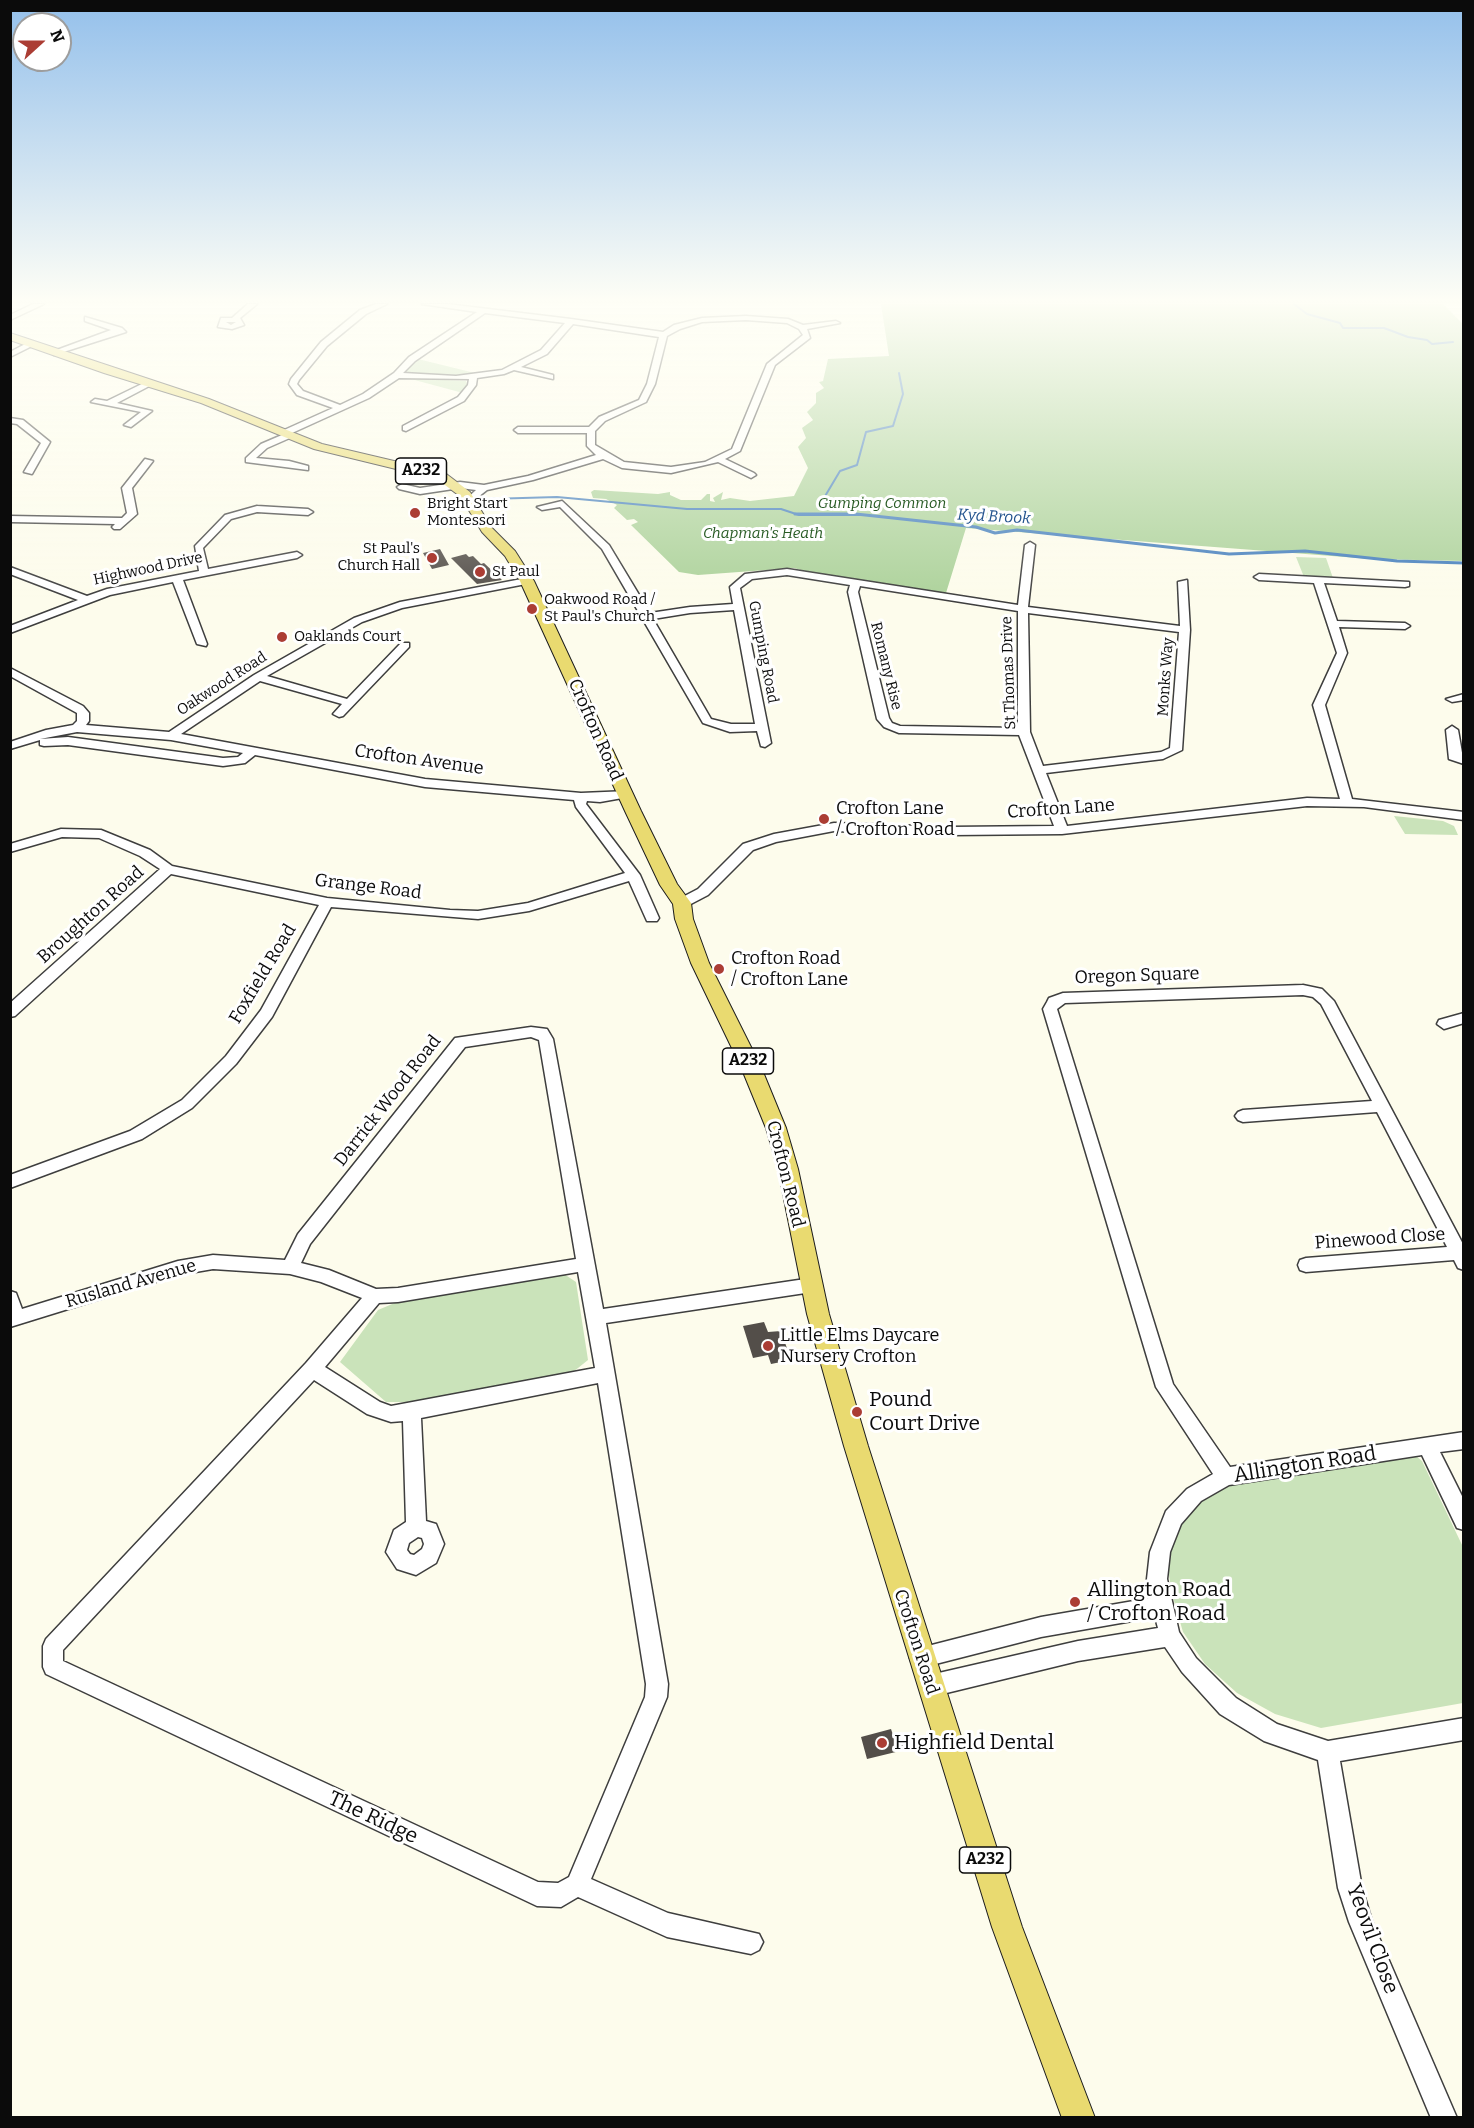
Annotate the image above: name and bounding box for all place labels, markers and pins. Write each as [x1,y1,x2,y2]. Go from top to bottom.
place label: Bright Start Montessori [427,495,508,530]
marker: Bright Start Montessori [408,506,422,520]
place label: St Paul's Church Hall [338,540,420,575]
marker: St Paul's Church Hall [425,551,439,565]
place label: St Paul [492,563,540,581]
marker: St Paul [473,565,487,579]
place label: Oakwood Road / St Paul's Church [544,591,655,626]
marker: Oakwood Road / St Paul's Church [525,602,539,616]
place label: Oaklands Court [294,628,401,646]
marker: Oaklands Court [275,630,289,644]
place label: Crofton Lane / Crofton Road [836,798,955,840]
marker: Crofton Lane / Crofton Road [817,812,831,826]
place label: Crofton Road / Crofton Lane [731,948,848,990]
marker: Crofton Road / Crofton Lane [712,962,726,976]
place label: Little Elms Daycare Nursery Crofton [780,1325,939,1368]
marker: Little Elms Daycare Nursery Crofton [761,1339,775,1353]
place label: Pound Court Drive [869,1387,980,1437]
marker: Pound Court Drive [850,1405,864,1419]
place label: Allington Road / Crofton Road [1087,1577,1231,1627]
marker: Allington Road / Crofton Road [1068,1595,1082,1609]
place label: Highfield Dental [894,1730,1054,1756]
marker: Highfield Dental [875,1736,889,1750]

